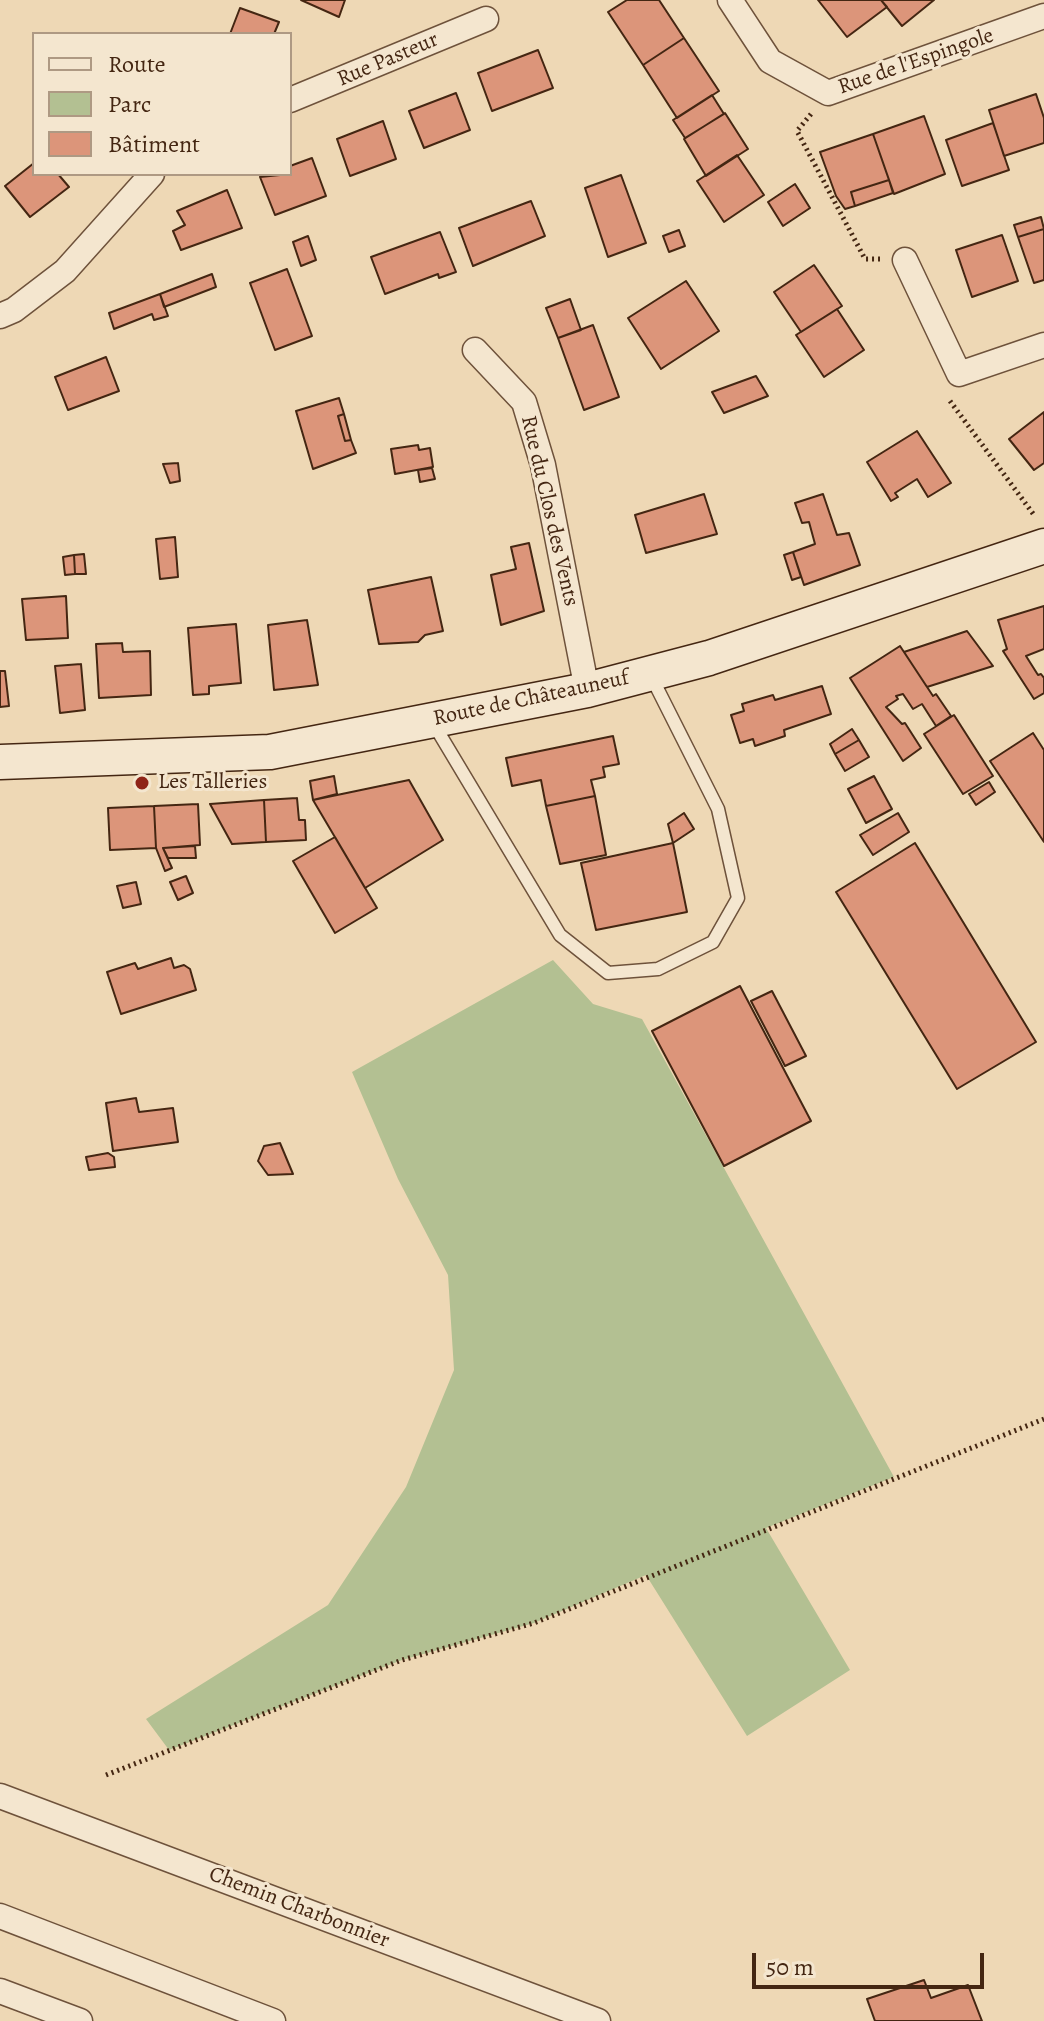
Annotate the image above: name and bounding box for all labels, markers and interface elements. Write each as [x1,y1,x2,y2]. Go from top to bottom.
street label: Rue de l'Espingole [835,23,997,101]
street label: Rue Pasteur [334,27,442,93]
legend [32,32,292,176]
text: Route [108,48,166,80]
text: Parc [108,88,151,120]
text: Bâtiment [108,128,200,160]
street label: Rue du Clos des Vents [514,413,584,609]
street label: Route de Châteauneuf [431,665,631,733]
place label: Les Talleries [158,770,267,796]
marker: Les Talleries [133,774,151,792]
street label: Chemin Charbonnier [205,1861,393,1955]
scale bar [756,1937,988,1987]
text: 50 m [766,1951,814,1983]

